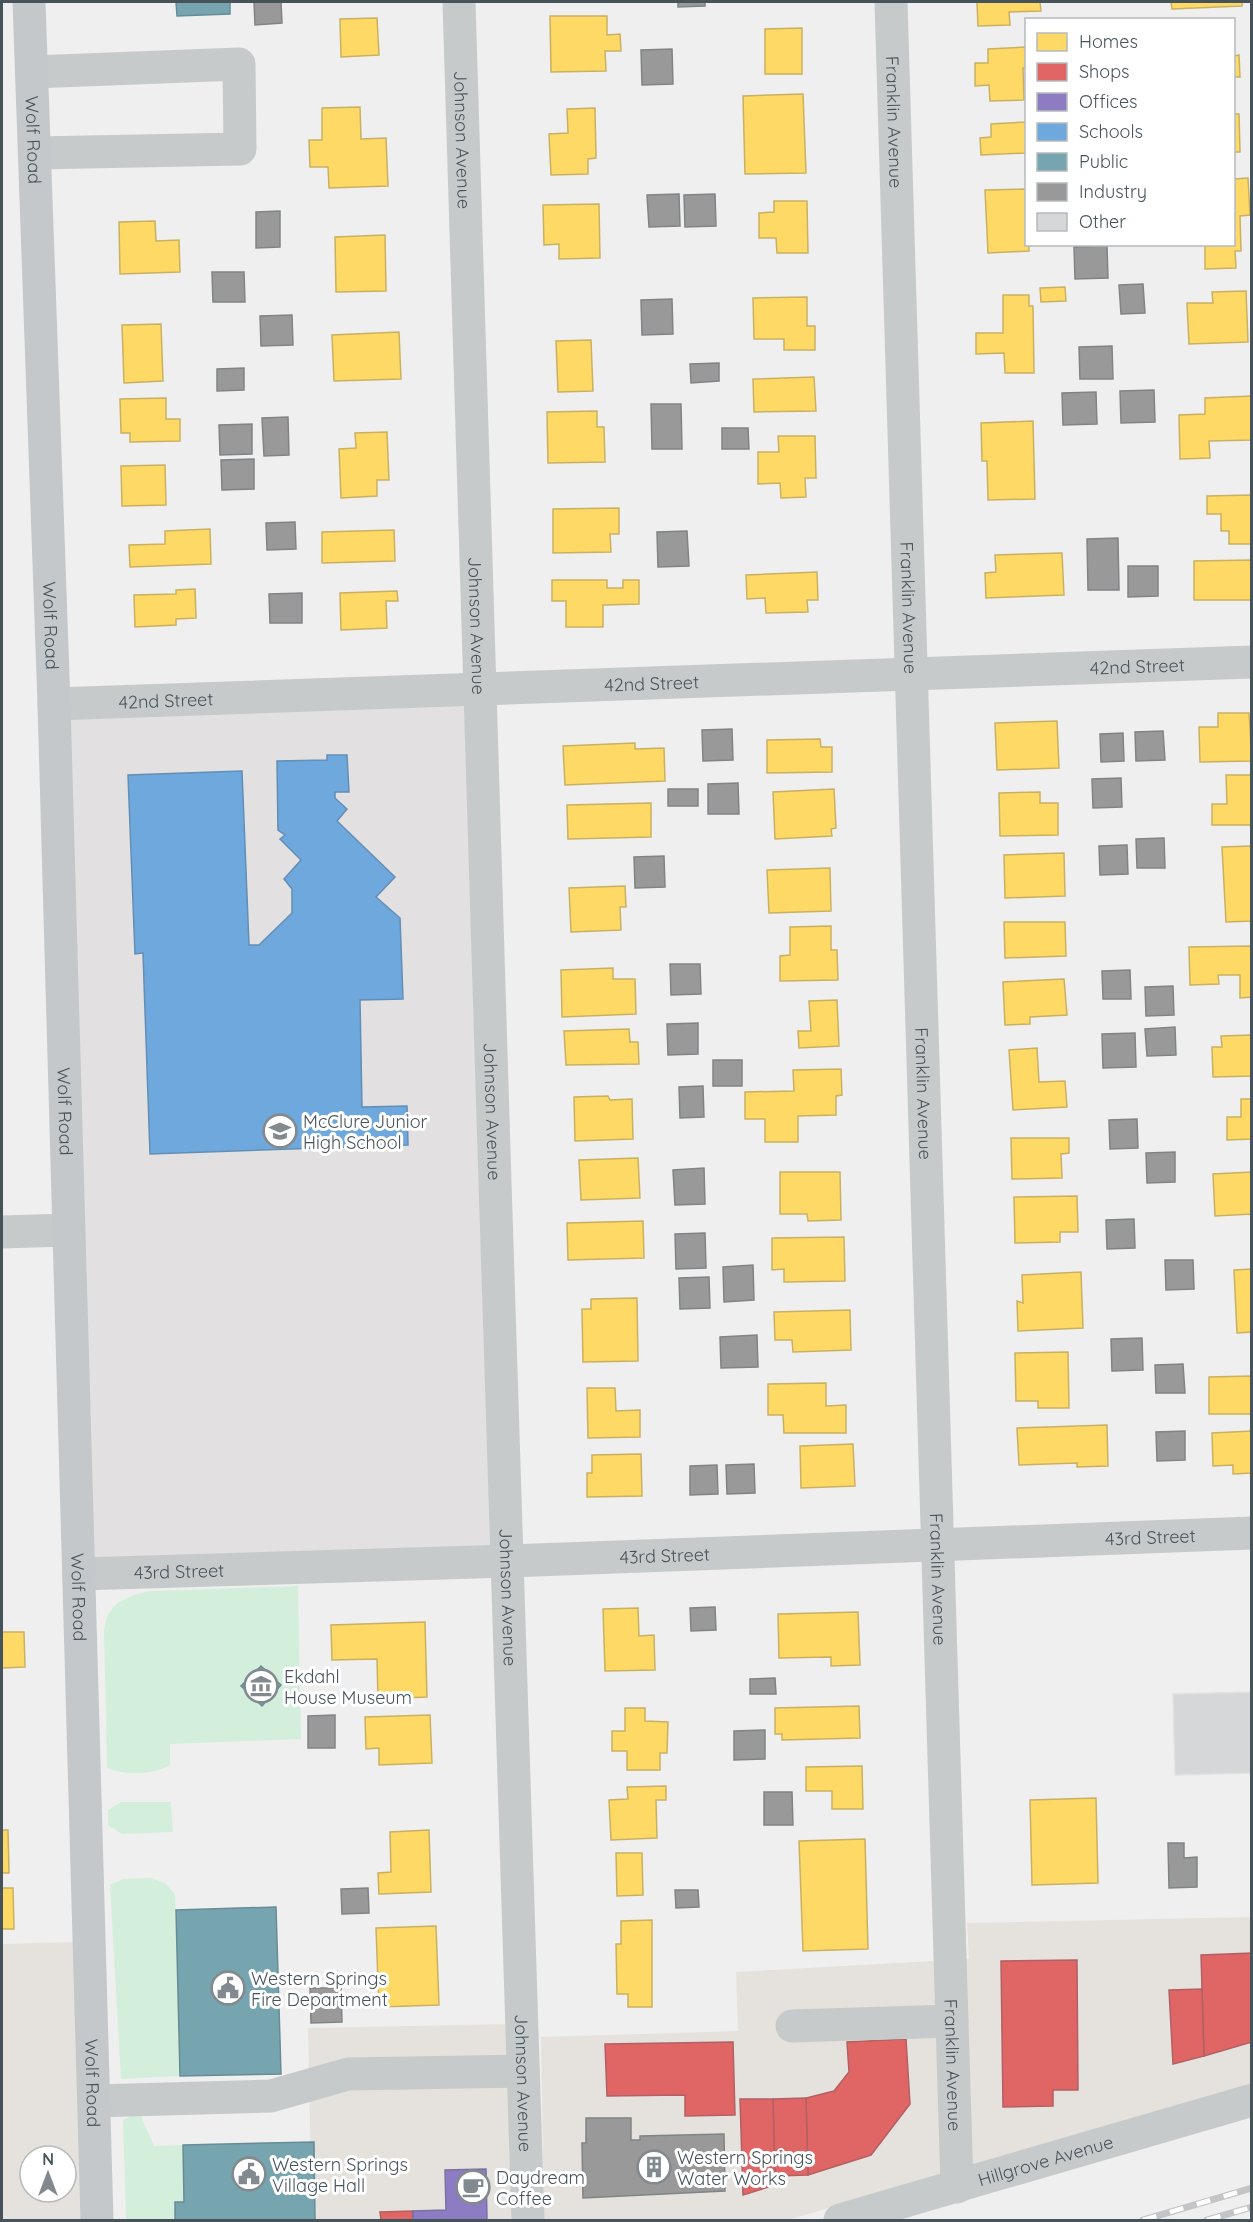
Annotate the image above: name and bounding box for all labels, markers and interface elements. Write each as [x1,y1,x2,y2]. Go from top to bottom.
legend [1025,18,1235,246]
text: Homes [1079,30,1138,53]
street label: Franklin Avenue [881,55,908,189]
text: Shops [1079,60,1130,83]
street label: Johnson Avenue [449,71,476,209]
text: Offices [1079,90,1138,113]
street label: Wolf Road [21,95,47,184]
text: Schools [1079,120,1143,143]
text: Public [1079,150,1128,173]
text: Industry [1079,180,1147,203]
text: Other [1079,210,1126,233]
street label: Franklin Avenue [896,541,923,674]
street label: Johnson Avenue [464,556,491,695]
street label: Wolf Road [38,581,64,670]
street label: 42nd Street [1089,653,1185,679]
street label: 42nd Street [604,670,699,696]
street label: 42nd Street [118,687,214,713]
street label: Franklin Avenue [910,1027,937,1160]
street label: Johnson Avenue [479,1042,507,1181]
street label: Wolf Road [53,1067,78,1156]
place label: McClure Junior High School [303,1110,428,1154]
school or university icon: McClure Junior High School [262,1113,298,1149]
street label: Franklin Avenue [925,1513,952,1646]
street label: 43rd Street [1105,1524,1196,1550]
street label: Johnson Avenue [495,1528,522,1667]
street label: 43rd Street [619,1542,710,1568]
street label: Wolf Road [67,1553,92,1642]
street label: 43rd Street [133,1558,225,1584]
place label: Ekdahl House Museum [284,1665,412,1709]
museum icon: Ekdahl House Museum [243,1668,279,1704]
place label: Western Springs Fire Department [251,1967,388,2011]
public building icon: Western Springs Fire Department [210,1970,246,2006]
street label: Franklin Avenue [940,1998,967,2132]
street label: Johnson Avenue [510,2014,537,2152]
street label: Wolf Road [80,2039,106,2127]
street label: Hillgrove Avenue [975,2130,1116,2191]
north arrow [18,2144,78,2204]
place label: Western Springs Water Works [677,2146,813,2190]
text: N [42,2149,54,2169]
building icon: Western Springs Water Works [636,2149,672,2185]
place label: Western Springs Village Hall [272,2153,408,2197]
public building icon: Western Springs Village Hall [231,2156,267,2192]
place label: Daydream Coffee [496,2166,585,2210]
cafe icon: Daydream Coffee [455,2169,491,2205]

